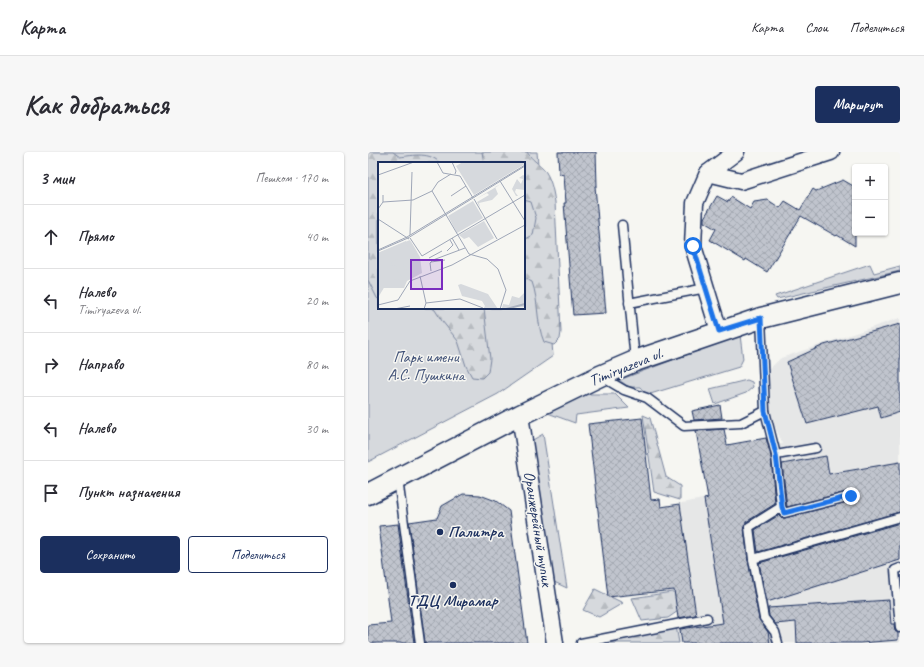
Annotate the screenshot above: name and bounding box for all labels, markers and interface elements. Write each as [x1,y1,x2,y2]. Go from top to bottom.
text: Карта [20,16,65,40]
text: Карта [751,19,783,36]
text: Слои [805,19,828,36]
text: Поделиться [850,19,904,36]
button: Маршрут [815,86,900,123]
text: Как добраться [24,87,169,122]
inset map [378,162,525,309]
map controls [852,164,888,236]
button: + [852,164,888,200]
text: 3 мин [40,168,75,189]
text: Пешком · 170 m [255,170,328,186]
button: − [852,200,888,236]
icon: ahead [40,226,62,248]
text: Прямо [78,227,114,246]
text: 40 m [306,229,328,245]
route start [684,237,702,255]
text: Налево [78,283,116,302]
icon: left [40,290,62,312]
text: 20 m [306,293,328,309]
text: Timiryazeva ul. [78,302,141,318]
street label: Timiryazeva ul. [586,343,667,391]
park label: Парк имени А.С. Пушкина [388,347,466,385]
icon: right [40,354,62,376]
text: Направо [78,355,124,374]
text: 80 m [306,357,328,373]
icon: left [40,418,62,440]
text: Налево [78,419,116,438]
text: 30 m [306,421,328,437]
street label: Оранжерейный тупик [519,470,557,589]
icon: arrive [40,482,62,504]
text: Пункт назначения [78,483,180,502]
route end [842,487,860,505]
place label: Палитра [448,522,505,542]
marker: Палитра [435,527,445,537]
button: Сохранить [40,536,180,573]
button: Поделиться [188,536,328,573]
marker: ТДЦ Мирамар [448,580,458,590]
place label: ТДЦ Мирамар [408,591,499,611]

